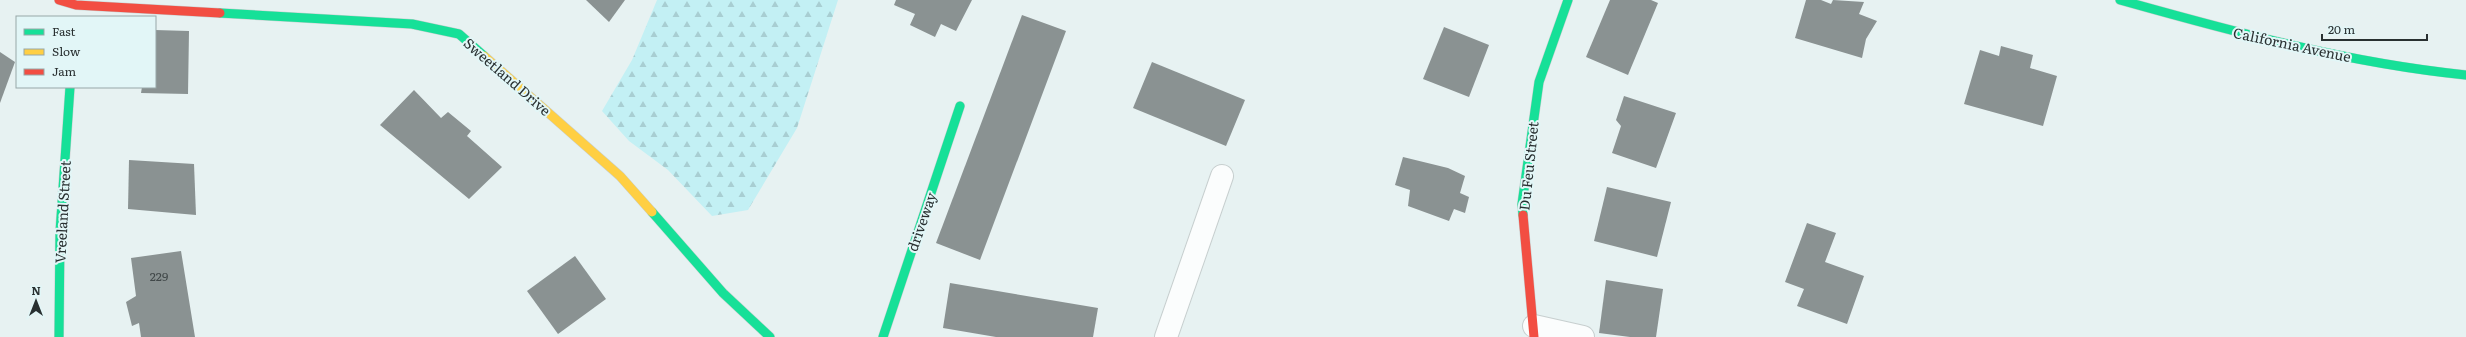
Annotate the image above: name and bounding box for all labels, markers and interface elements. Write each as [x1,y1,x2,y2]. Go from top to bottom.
legend [16,16,156,88]
scale bar [2322,16,2427,42]
text: 20 m [2328,20,2355,38]
text: Fast [52,22,76,40]
street label: California Avenue [2231,22,2353,66]
street label: Sweetland Drive [460,33,556,120]
text: Slow [52,42,81,60]
text: Jam [52,62,77,80]
street label: Du Feu Street [1513,120,1543,211]
street label: Vreeland Street [49,160,75,264]
street label: driveway [902,189,941,254]
house number: 229 [150,267,168,285]
north arrow [16,281,56,321]
text: N [31,282,41,298]

